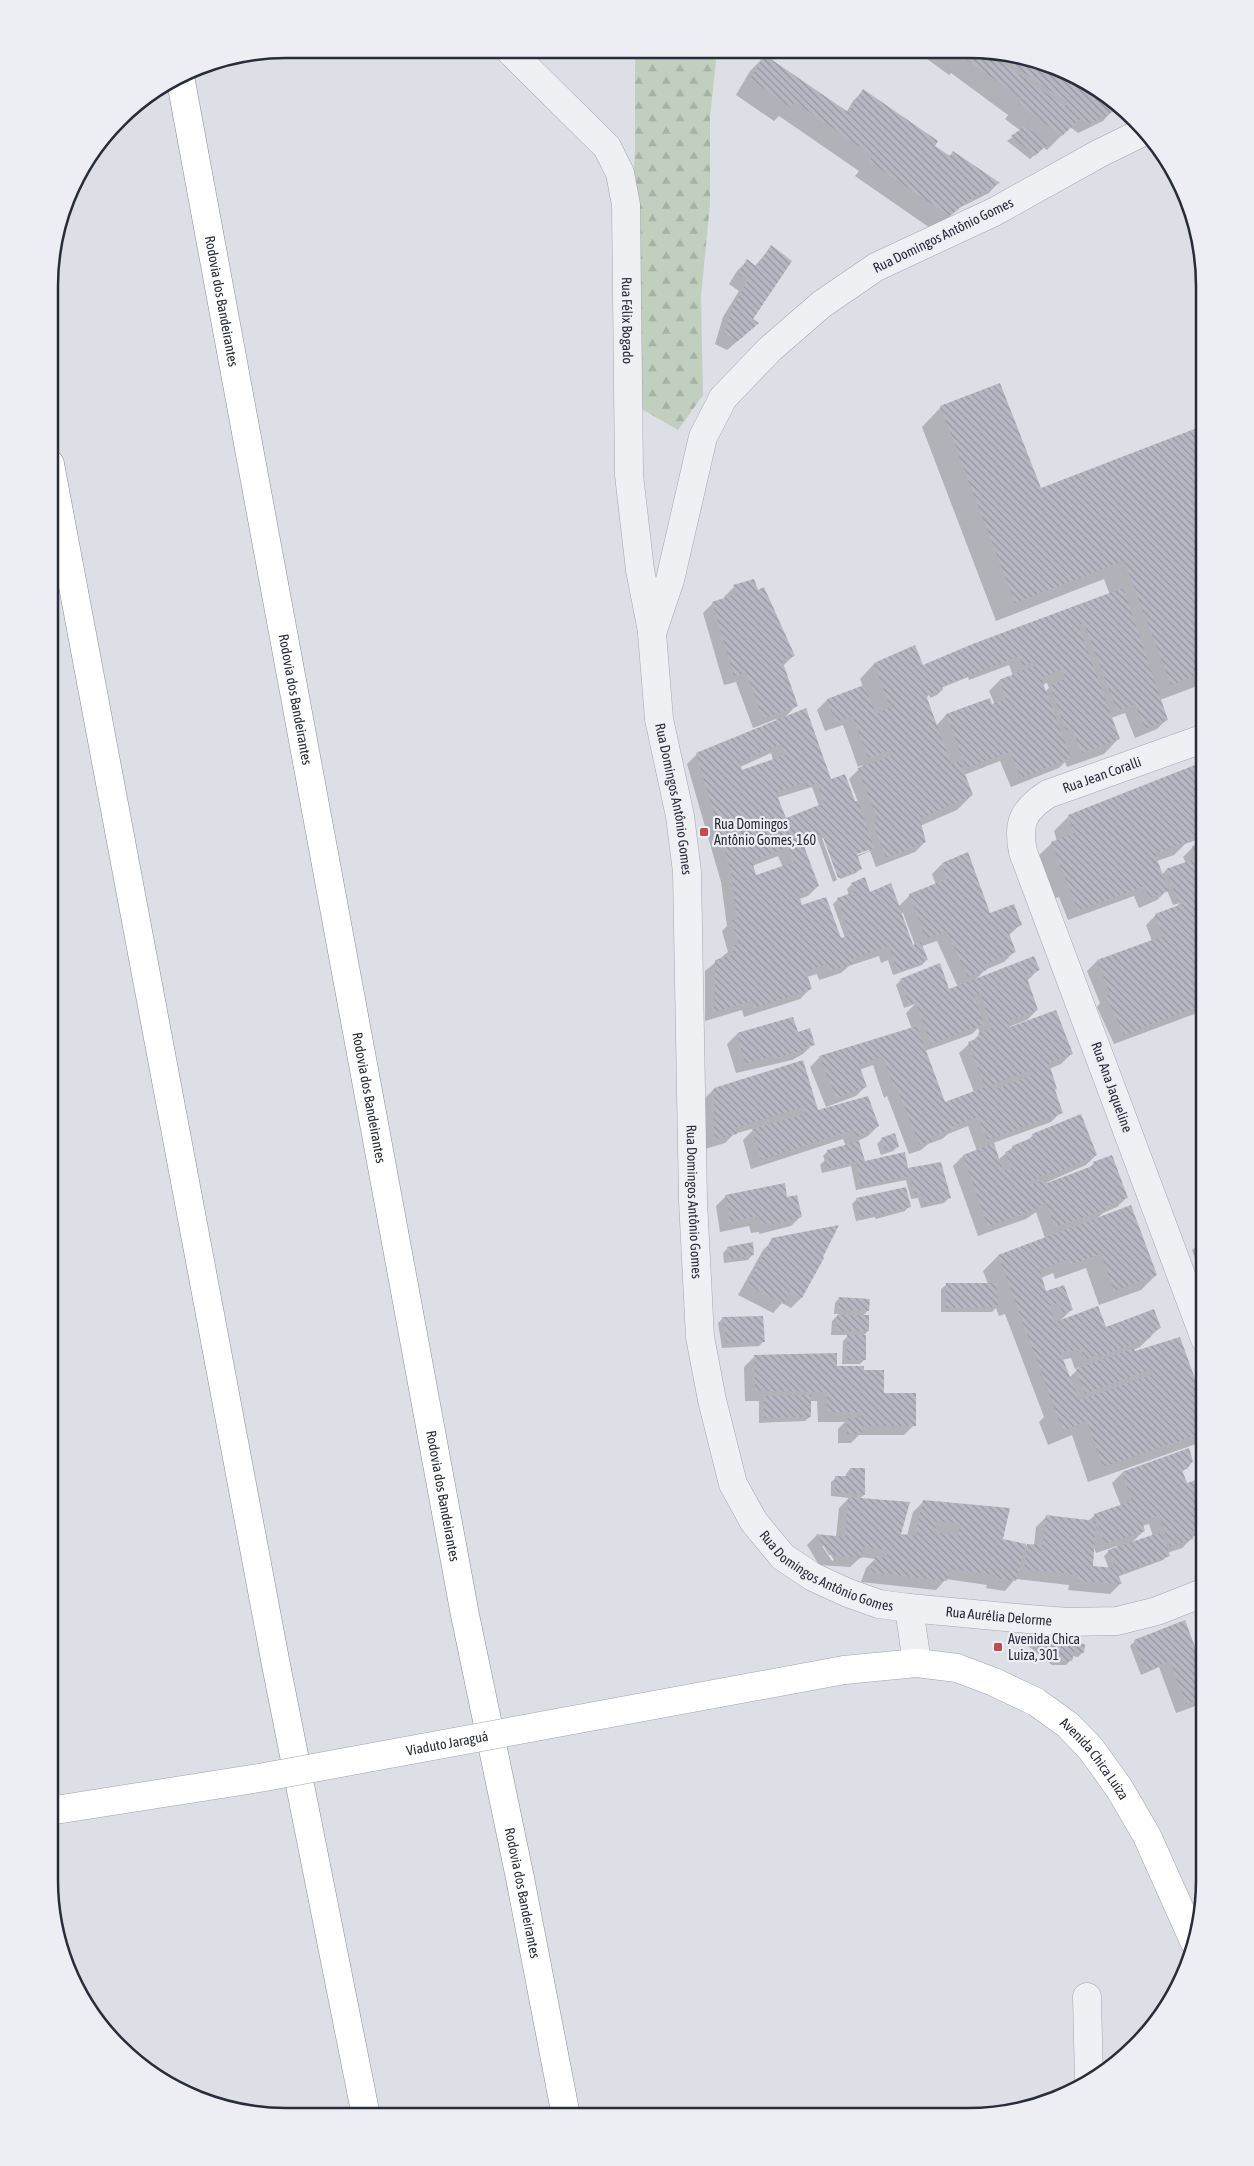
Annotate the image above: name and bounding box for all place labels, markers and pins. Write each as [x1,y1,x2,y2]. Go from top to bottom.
place label: Rua Domingos Antônio Gomes, 160 [714,816,817,848]
marker: Rua Domingos Antônio Gomes, 160 [698,826,710,838]
place label: Avenida Chica Luiza, 301 [1008,1631,1080,1663]
marker: Avenida Chica Luiza, 301 [992,1641,1004,1653]

